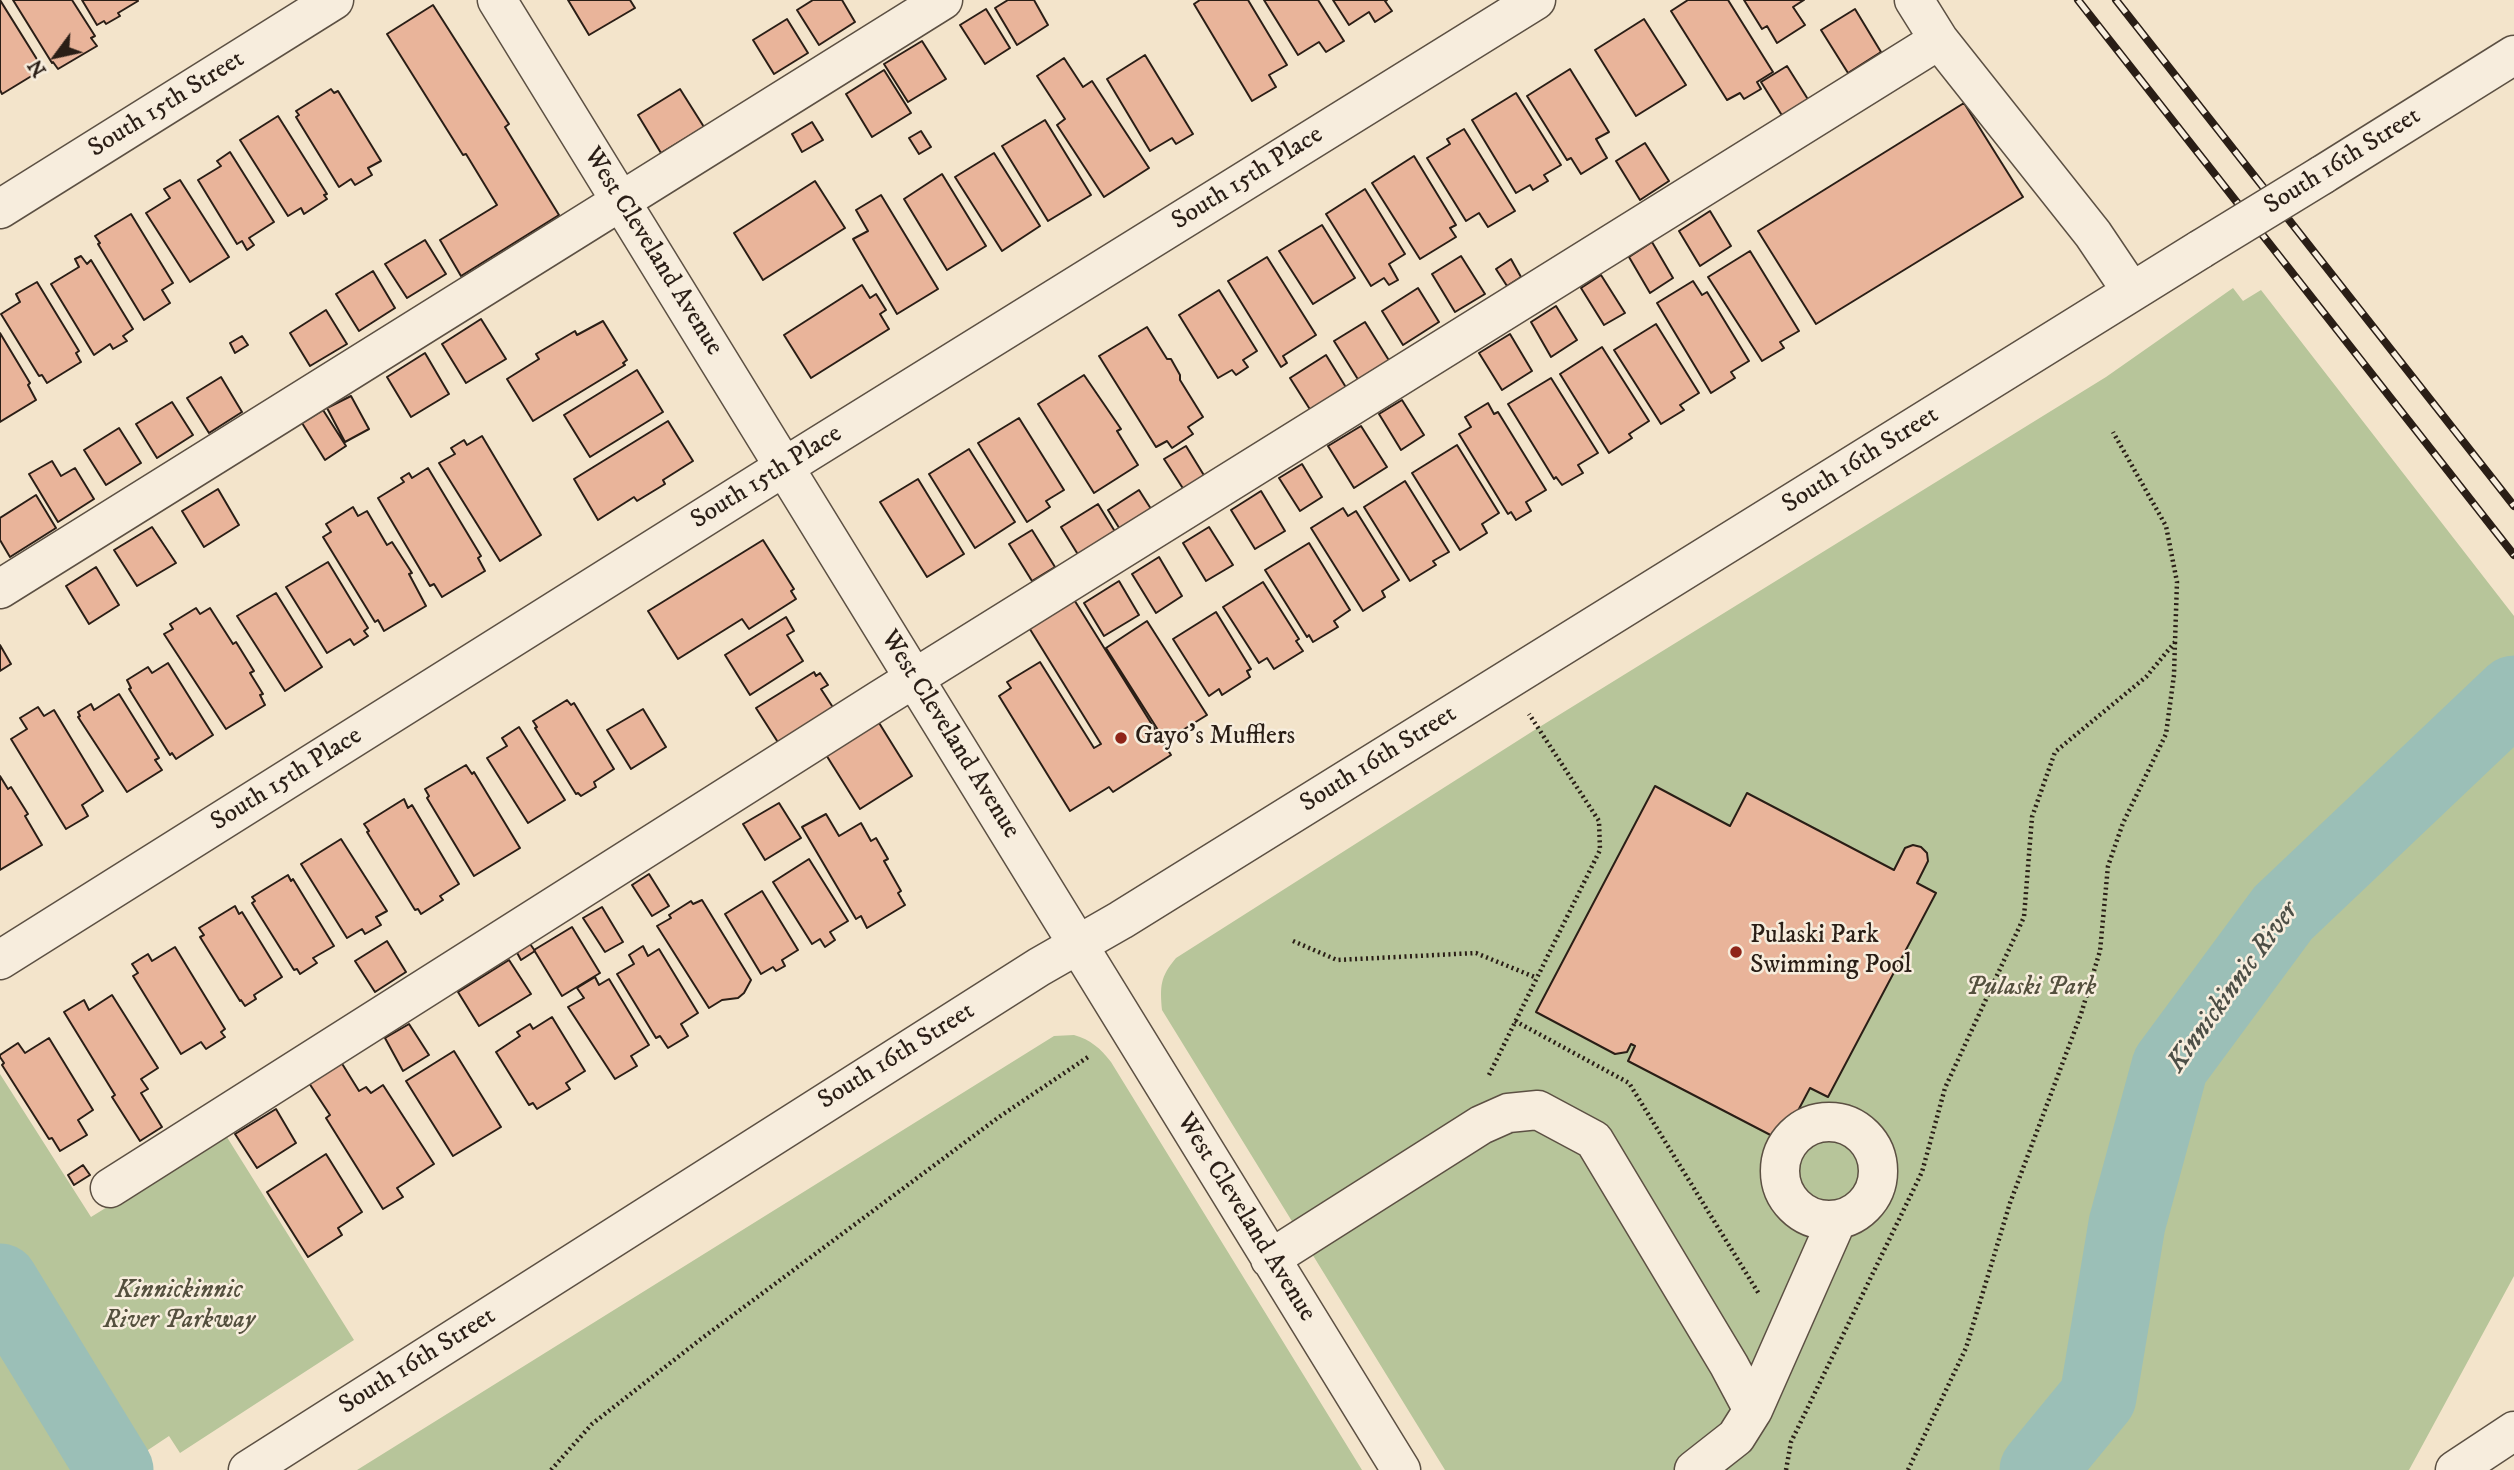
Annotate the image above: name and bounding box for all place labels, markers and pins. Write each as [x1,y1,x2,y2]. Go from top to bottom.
place label: Gayo's Mufflers [1135,722,1295,754]
marker: Gayo's Mufflers [1113,730,1129,746]
place label: Pulaski Park Swimming Pool [1750,921,1912,982]
marker: Pulaski Park Swimming Pool [1728,944,1744,960]

